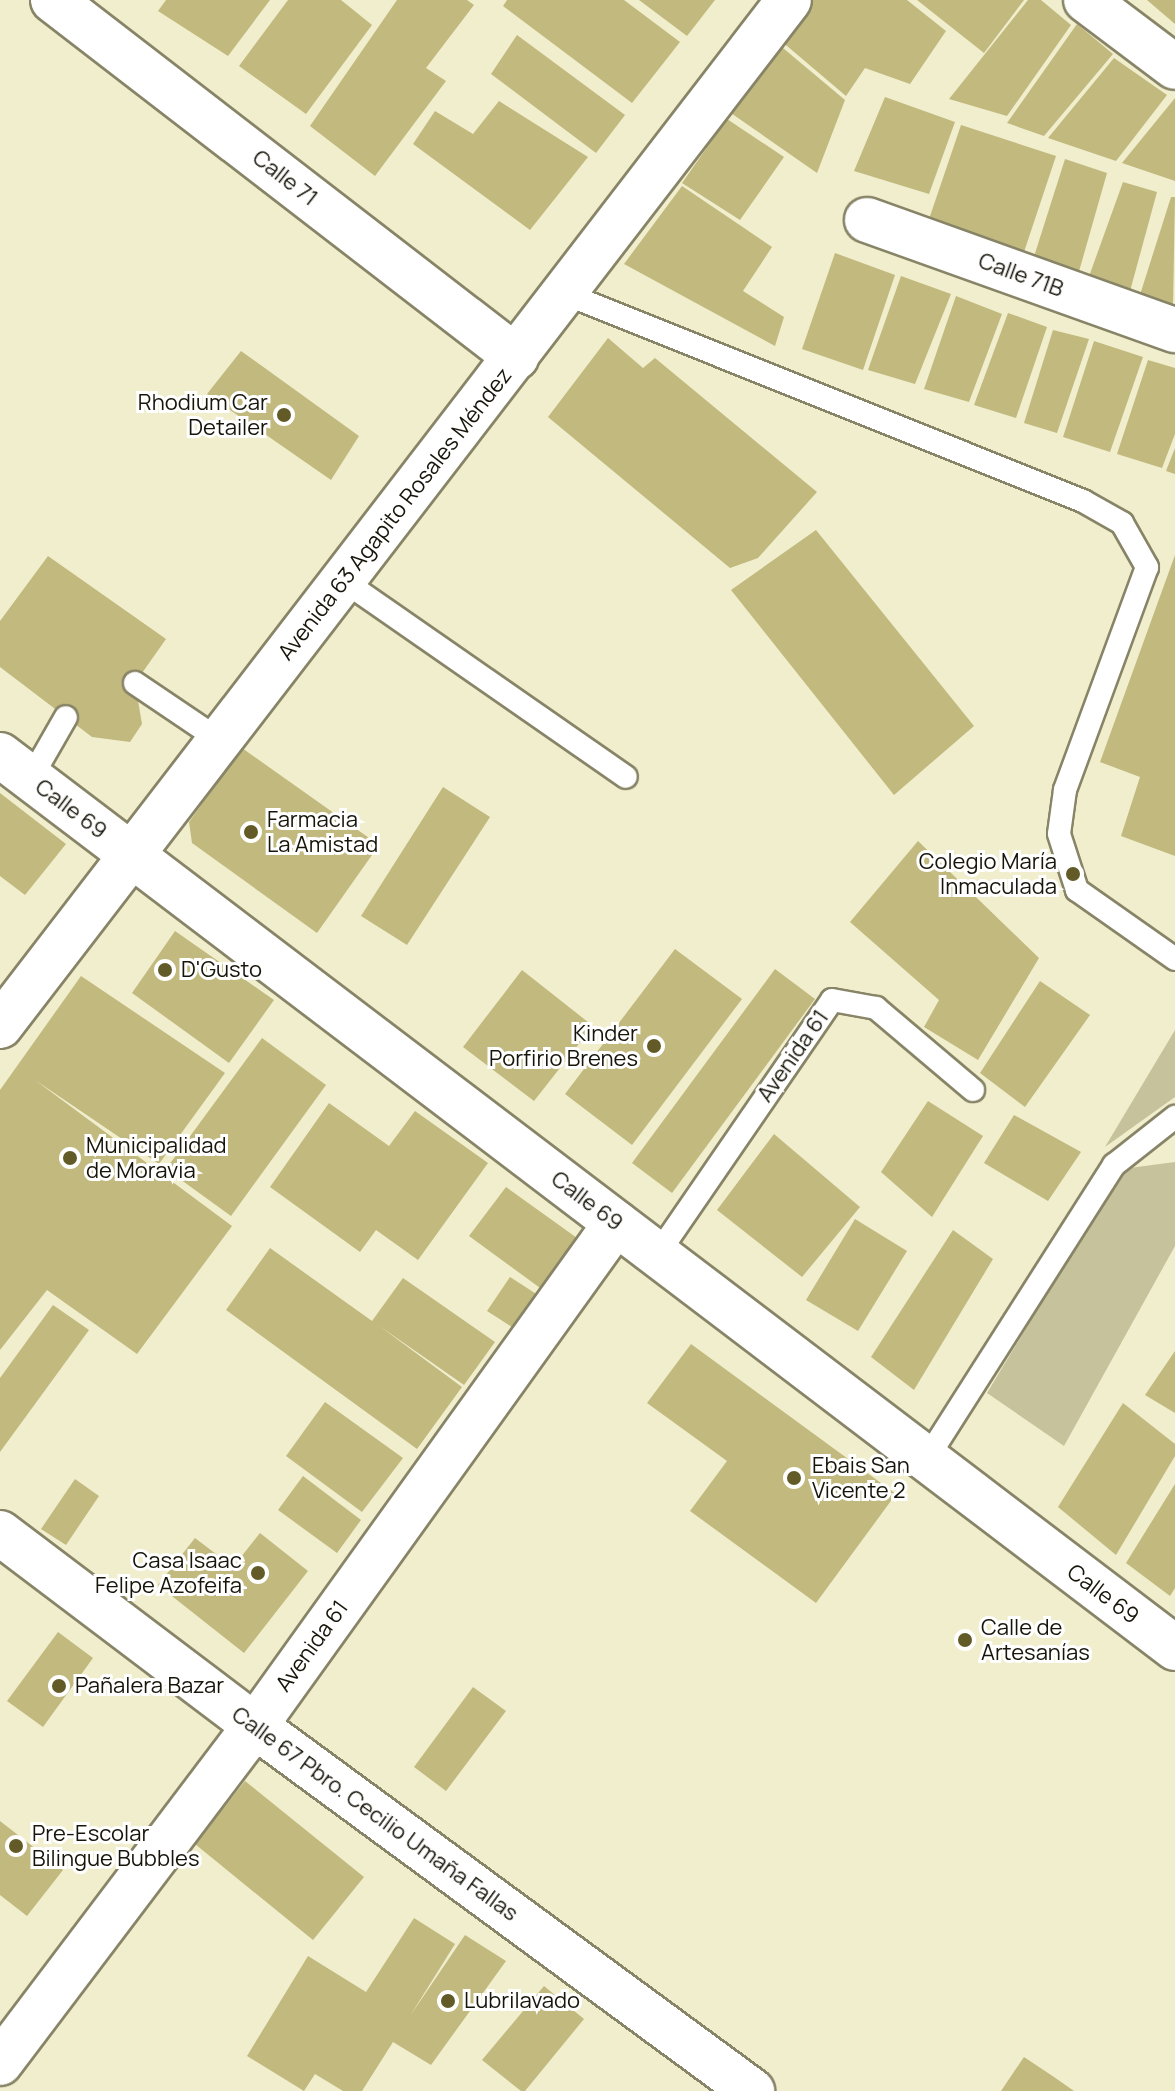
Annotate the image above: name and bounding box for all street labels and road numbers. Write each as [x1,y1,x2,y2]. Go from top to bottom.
street label: Calle 71 [247,144,323,212]
street label: Calle 71B [975,247,1067,303]
street label: Avenida 63 Agapito Rosales Méndez [273,363,517,665]
street label: Calle 69 [30,774,112,844]
street label: Avenida 61 [752,1005,834,1107]
street label: Calle 69 [546,1166,628,1236]
street label: Calle 69 [1062,1559,1144,1629]
street label: Avenida 61 [270,1595,354,1697]
street label: Calle 67 Pbro. Cecilio Umaña Fallas [227,1701,523,1927]

